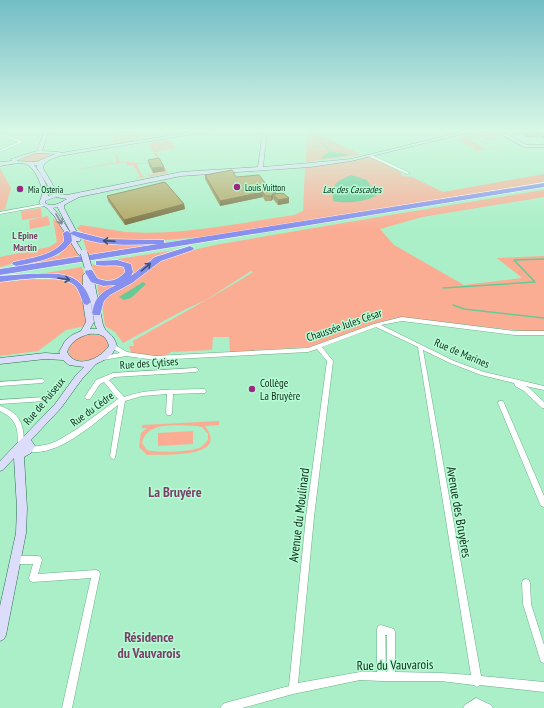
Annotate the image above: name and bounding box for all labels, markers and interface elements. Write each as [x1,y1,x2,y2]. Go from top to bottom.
marker: Louis Vuitton [232,182,242,192]
place label: Louis Vuitton [245,182,285,193]
water label: Lac des Cascades [323,183,383,196]
marker: Mia Osteria [15,184,25,194]
place label: Mia Osteria [28,184,64,195]
one-way arrow [55,213,63,225]
district label: L Epine Martin [12,229,38,254]
one-way arrow [103,237,116,244]
one-way arrow [141,263,152,272]
one-way arrow [57,275,70,283]
street label: Chaussée Jules César [304,306,384,344]
street label: Rue de Marines [432,335,492,371]
street label: Rue des Cytises [119,354,179,372]
street label: Rue de Puiseux [20,374,68,428]
place label: Collège La Bruyère [260,376,301,403]
marker: Collège La Bruyère [247,384,257,394]
street label: Rue du Cèdre [67,388,117,429]
street label: Avenue des Bruyères [443,465,475,559]
street label: Avenue du Moulinard [285,467,313,563]
district label: La Bruyére [148,483,202,501]
district label: Résidence du Vauvarois [117,628,181,662]
street label: Rue du Vauvarois [357,656,433,674]

